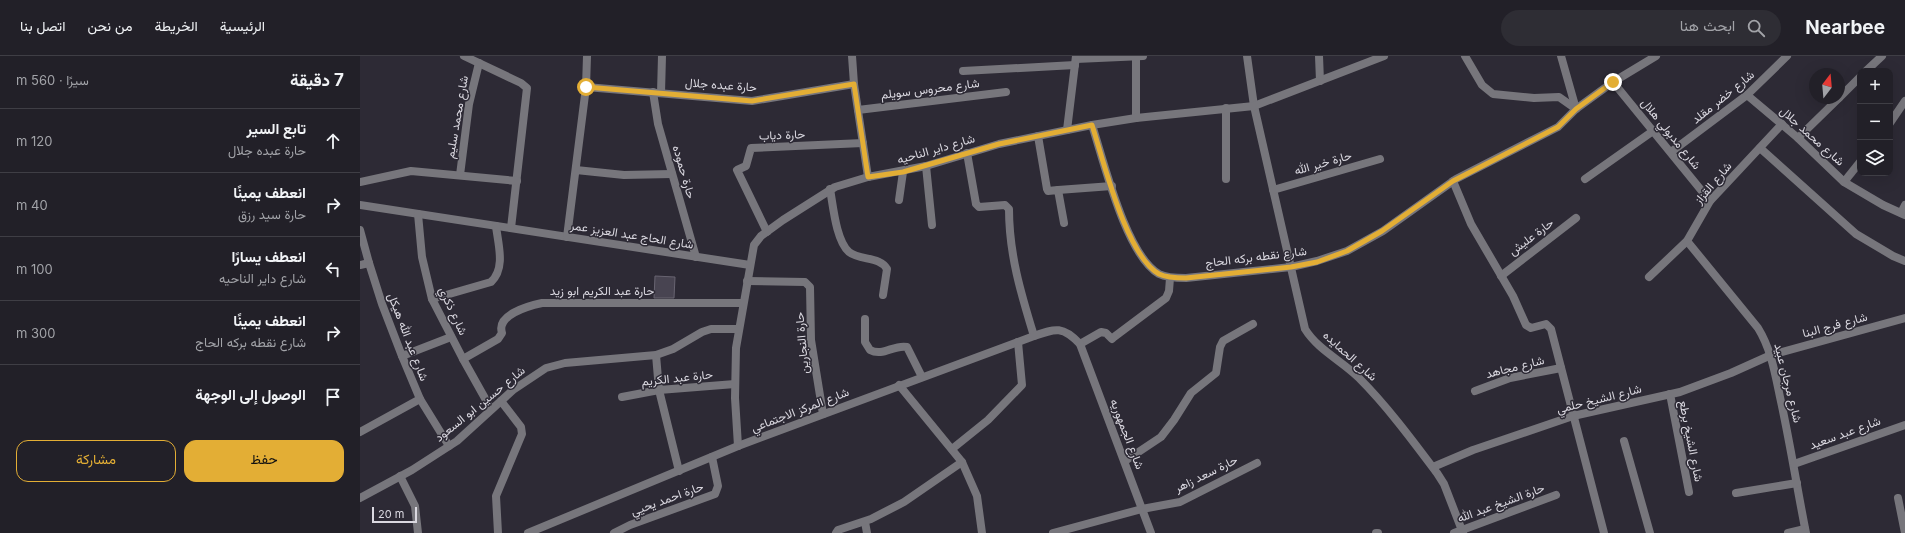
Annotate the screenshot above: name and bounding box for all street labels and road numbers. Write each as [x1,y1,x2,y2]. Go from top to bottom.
street label: شارع خضر مقلد [1688,67,1758,128]
street label: شارع محمد سليم [442,74,473,160]
street label: حارة عبده جلال [685,75,757,95]
street label: شارع محروس سويلم [880,75,980,104]
street label: شارع مدبولي هلال [1636,95,1705,174]
street label: شارع محمد جلال [1776,103,1848,170]
street label: حارة دياب [759,126,805,144]
street label: شارع داير الناحيه [895,130,977,169]
street label: حارة حموده [669,143,699,201]
street label: حارة خير الله [1292,147,1354,179]
street label: شارع القزاز [1690,159,1736,209]
street label: حارة عليش [1505,215,1557,259]
street label: شارع الحاج عبد العزيز عمر [568,217,695,254]
street label: شارع نقطه بركه الحاج [1204,243,1308,272]
street label: حارة عبد الكريم ابو زيد [550,283,654,299]
street label: شارع ذكري [433,284,471,339]
street label: شارع عبد الله هيكل [383,291,432,384]
street label: شارع فرج البنا [1801,309,1870,342]
street label: حارة النجارين [791,312,813,374]
street label: شارع الحمايده [1319,327,1380,385]
street label: شارع مرجان عبيد [1769,342,1806,425]
street label: شارع مجاهد [1484,352,1546,383]
street label: شارع حسين ابو السعود [432,363,529,446]
street label: حارة عبد الكريم [640,366,714,390]
street label: شارع الشيخ حلمي [1555,381,1644,419]
street label: شارع المركز الاجتماعي [749,384,852,438]
street label: شارع الجمهوريه [1105,396,1148,472]
street label: شارع الشيخ برطع [1674,399,1707,483]
street label: شارع عبد سعيد [1807,413,1883,454]
street label: حارة سعد زاهر [1171,452,1240,497]
street label: حارة احمد يحيي [628,478,706,521]
street label: حارة الشيخ عبد الله [1455,480,1547,527]

